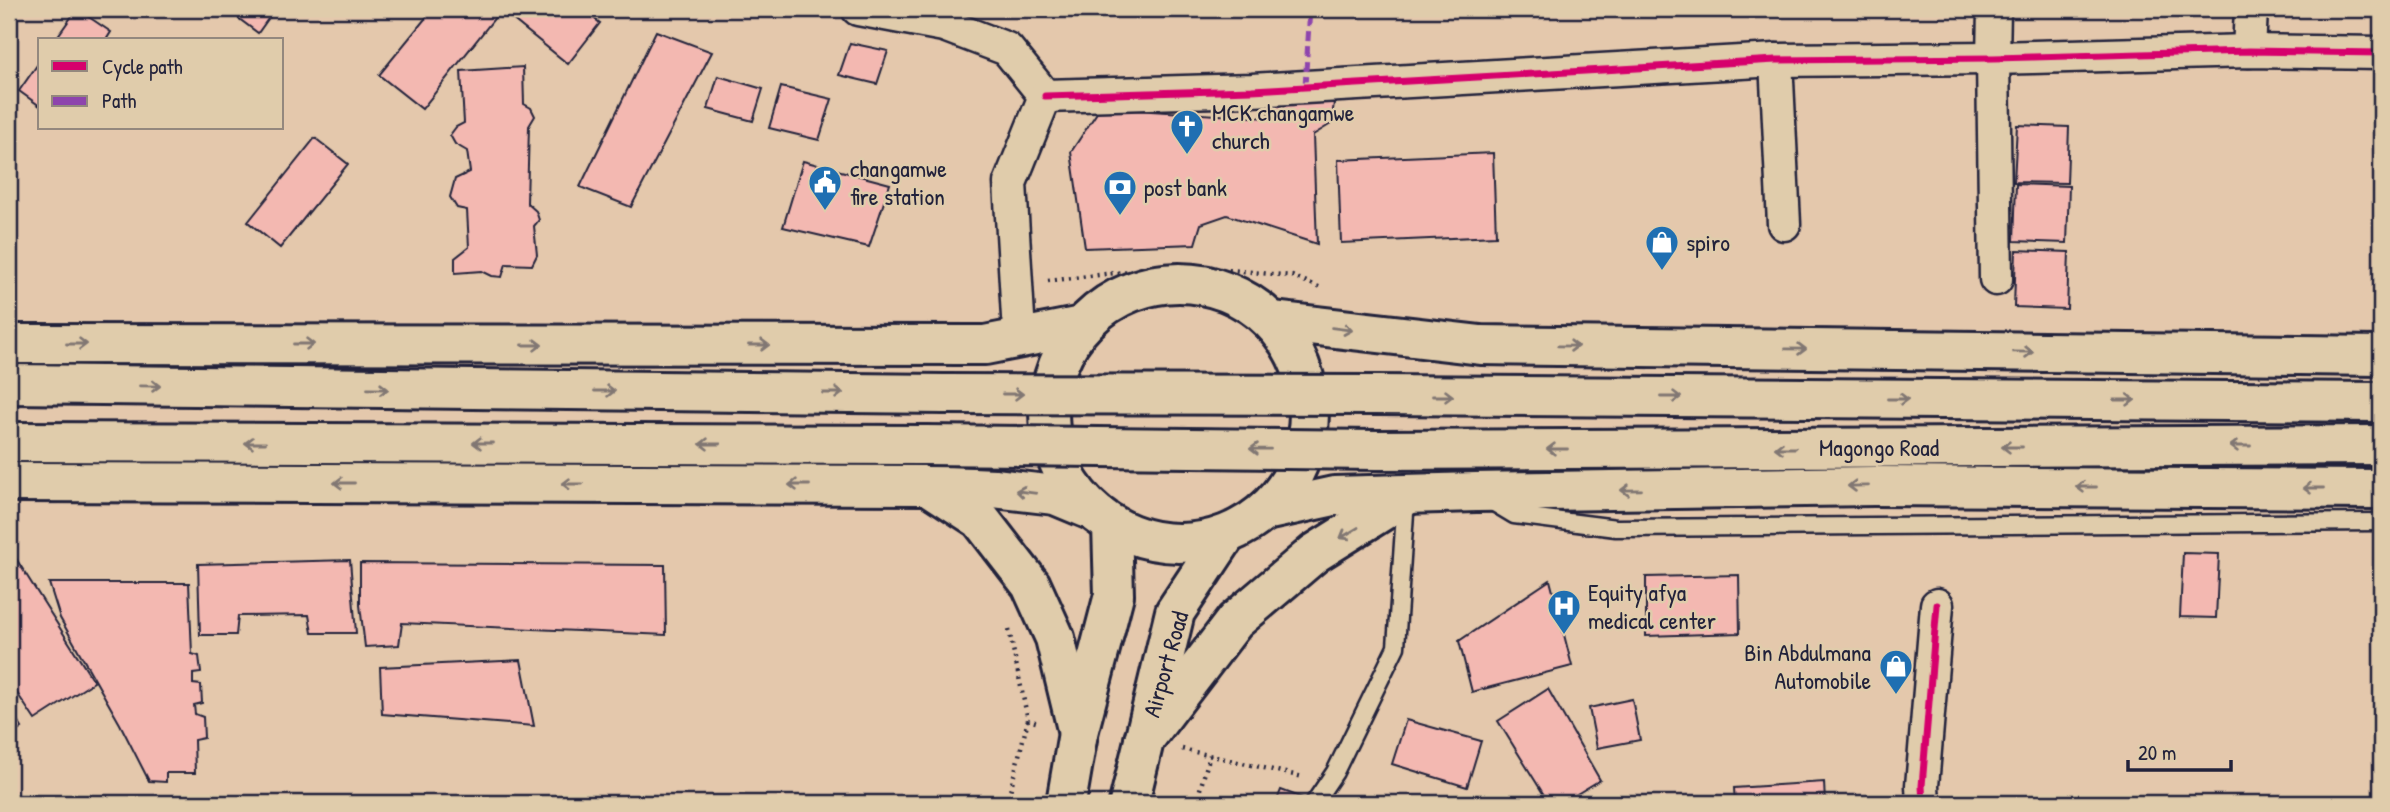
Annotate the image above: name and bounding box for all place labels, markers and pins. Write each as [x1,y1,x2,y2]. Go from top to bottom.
place label: MCK changamwe church [1212,96,1355,156]
church icon: MCK changamwe church [1168,107,1206,156]
place label: changamwe fire station [850,152,947,212]
public building icon: changamwe fire station [806,163,844,212]
bank icon: post bank [1101,168,1139,217]
place label: post bank [1144,171,1227,203]
shop icon: spiro [1643,223,1681,272]
place label: spiro [1686,226,1730,258]
place label: Equity afya medical center [1588,576,1716,636]
hospital icon: Equity afya medical center [1545,587,1583,636]
place label: Bin Abdulmana Automobile [1744,636,1871,696]
shop icon: Bin Abdulmana Automobile [1877,647,1915,696]

